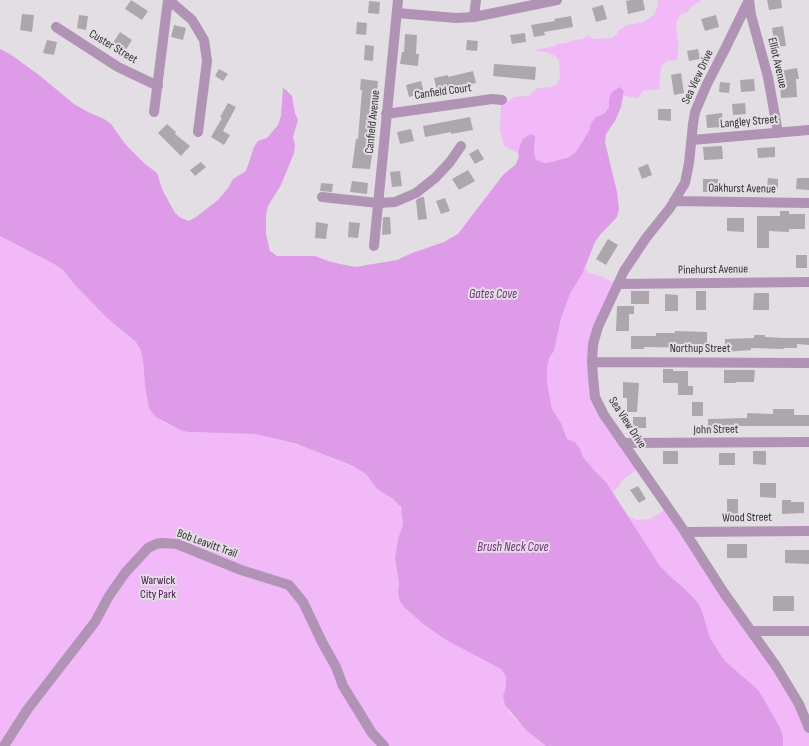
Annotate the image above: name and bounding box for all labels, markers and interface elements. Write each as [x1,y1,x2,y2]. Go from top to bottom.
street label: Custer Street [86,27,140,67]
street label: Elliot Avenue [764,36,790,90]
street label: Sea View Drive [679,47,717,107]
street label: Canfield Court [414,81,472,103]
street label: Canfield Avenue [362,89,384,155]
street label: Langley Street [720,112,778,132]
street label: Oakhurst Avenue [708,181,776,197]
street label: Pinehurst Avenue [678,262,748,278]
water label: Gates Cove [469,287,517,303]
street label: Northup Street [670,342,730,356]
street label: Sea View Drive [605,395,649,451]
street label: John Street [693,422,739,438]
street label: Wood Street [722,510,772,526]
street label: Bob Leavitt Trail [175,526,239,562]
water label: Brush Neck Cove [477,540,549,556]
park label: Warwick City Park [140,574,176,602]

